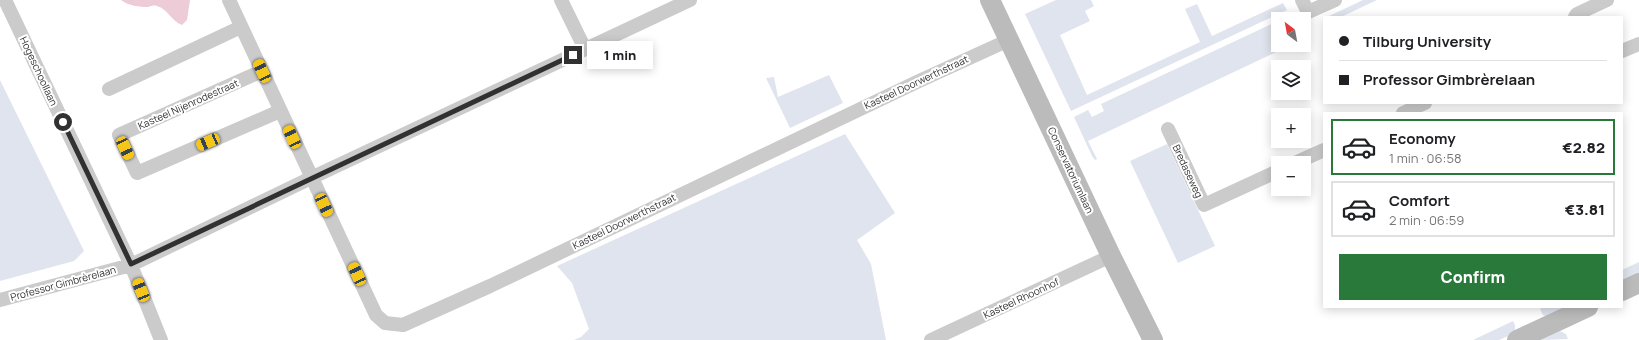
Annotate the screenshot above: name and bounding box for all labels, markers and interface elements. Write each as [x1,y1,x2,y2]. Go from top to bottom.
north arrow [1271,12,1311,52]
map controls [1271,12,1311,196]
text: Tilburg University [1363,31,1491,52]
street label: Hogeschoollaan [17,34,61,108]
callout: 1 min [587,41,653,69]
route end [564,46,582,64]
text: 1 min [604,46,636,64]
street label: Kasteel Doorwerthstraat [862,52,970,112]
car [251,58,273,84]
button: layers [1271,60,1311,100]
text: Professor Gimbrèrelaan [1363,69,1535,90]
street label: Kasteel Nijenrodestraat [135,75,241,133]
button: + [1271,108,1311,148]
route start [54,113,72,131]
car [281,124,303,150]
street label: Conservatoriumlaan [1045,125,1097,215]
text: Economy [1389,128,1456,149]
icon: car [1341,129,1377,165]
car [195,132,221,152]
car [114,135,136,161]
text: €2.82 [1562,137,1605,158]
street label: Bredaseweg [1170,142,1206,200]
text: 1 min · 06:58 [1389,149,1462,167]
button: − [1271,156,1311,196]
street label: Kasteel Doorwerthstraat [570,190,678,252]
text: Comfort [1389,190,1450,211]
icon: car [1341,191,1377,227]
car [313,192,335,218]
text: €3.81 [1565,199,1605,220]
text: 2 min · 06:59 [1389,211,1464,229]
button: Confirm [1339,254,1607,300]
car [346,261,368,287]
street label: Professor Gimbrèrelaan [9,262,117,304]
street label: Kasteel Rhoonhof [981,274,1062,322]
car [131,277,151,303]

